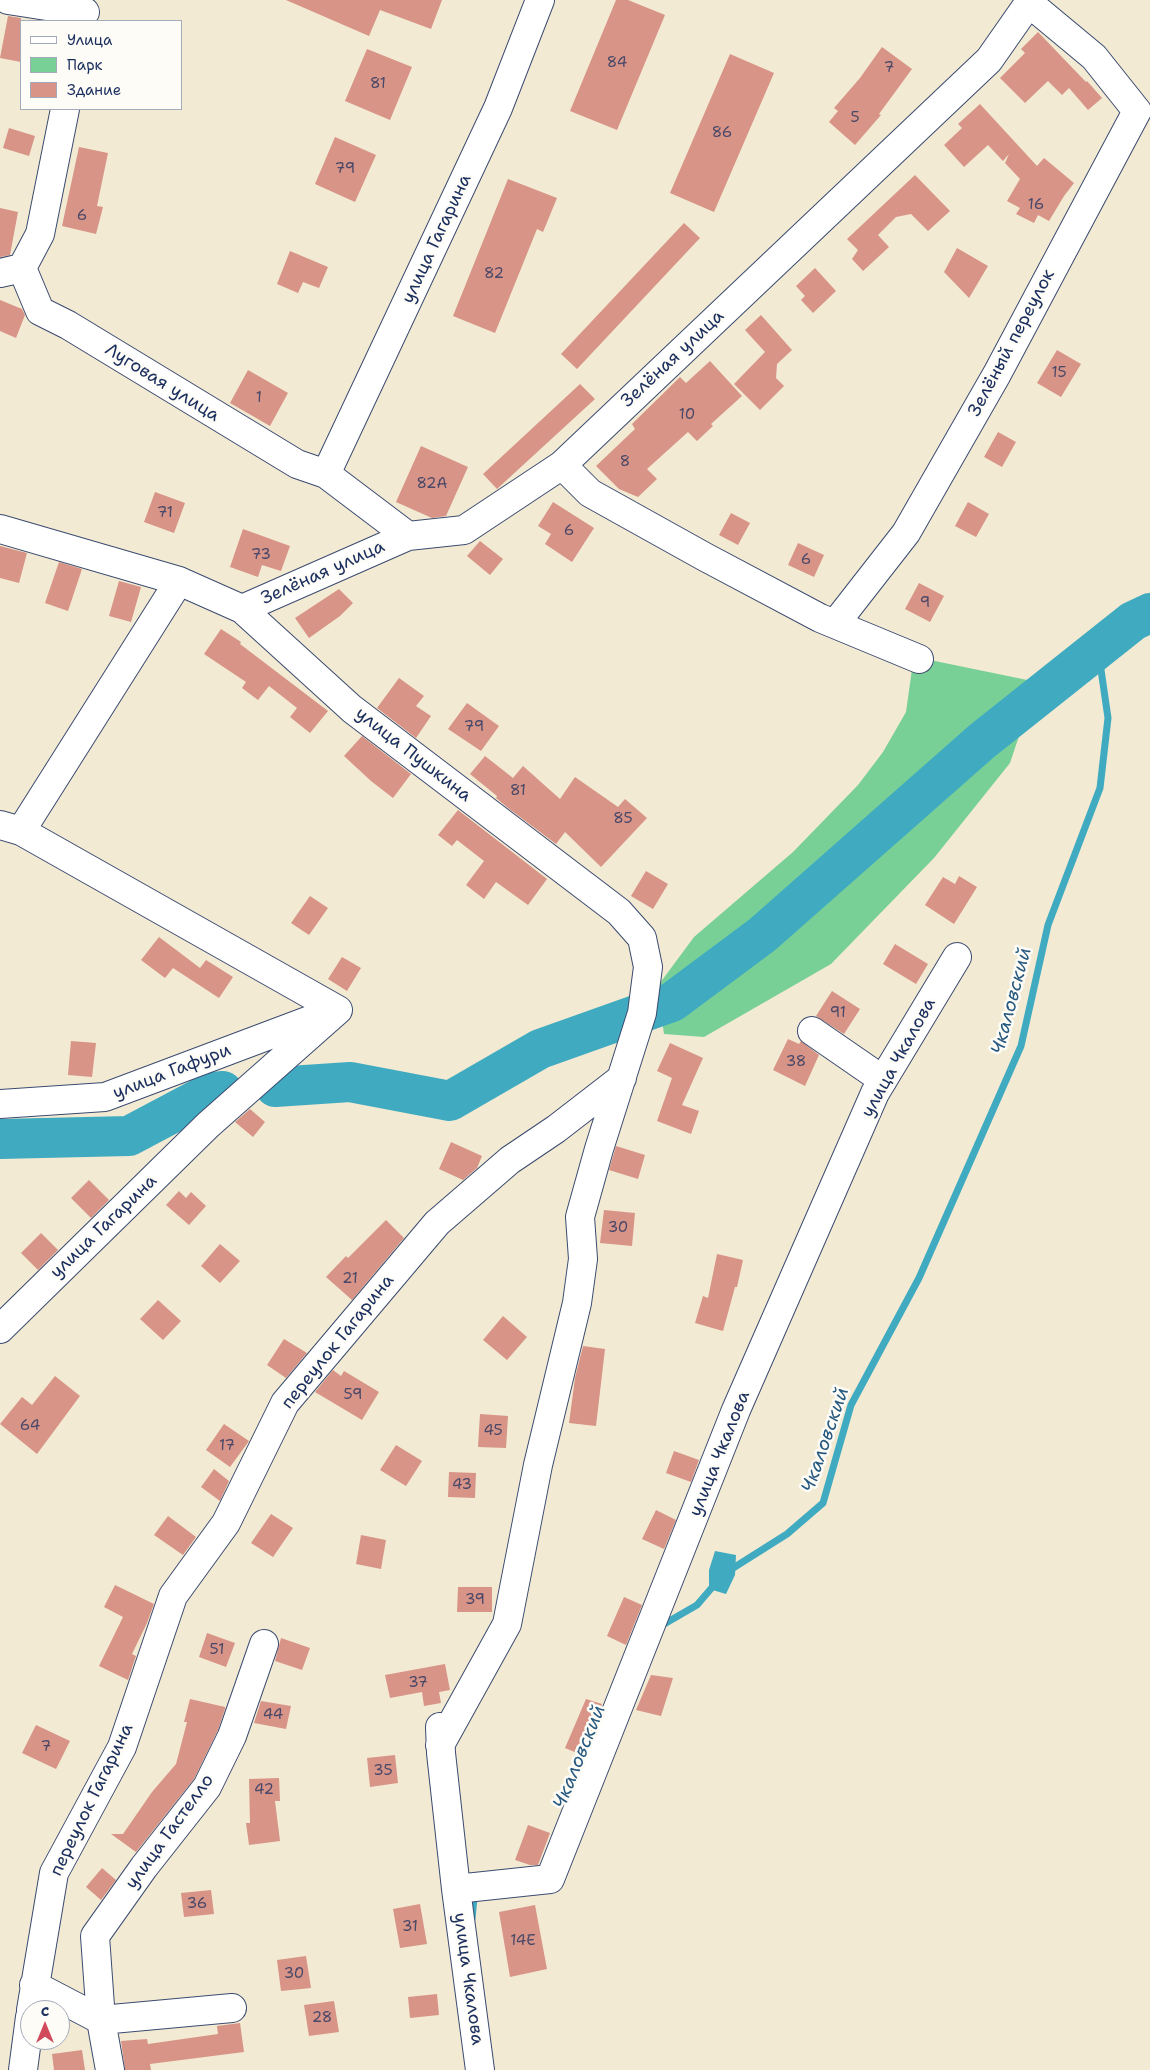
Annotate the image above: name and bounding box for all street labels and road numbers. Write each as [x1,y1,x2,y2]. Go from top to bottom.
street label: улица Гагарина [398,171,476,307]
street label: Зелёный переулок [964,266,1060,420]
street label: Зелёная улица [617,306,729,412]
street label: Луговая улица [101,339,223,427]
street label: Зелёная улица [258,536,388,610]
street label: улица Пушкина [351,703,475,807]
street label: улица Чкалова [857,994,941,1122]
street label: улица Гафури [110,1040,234,1104]
street label: улица Гагарина [46,1171,162,1283]
street label: переулок Гагарина [277,1270,399,1414]
street label: улица Чкалова [685,1388,755,1520]
street label: переулок Гагарина [46,1720,138,1880]
street label: улица Гастелло [121,1770,219,1894]
street label: улица Чкалова [448,1911,488,2047]

